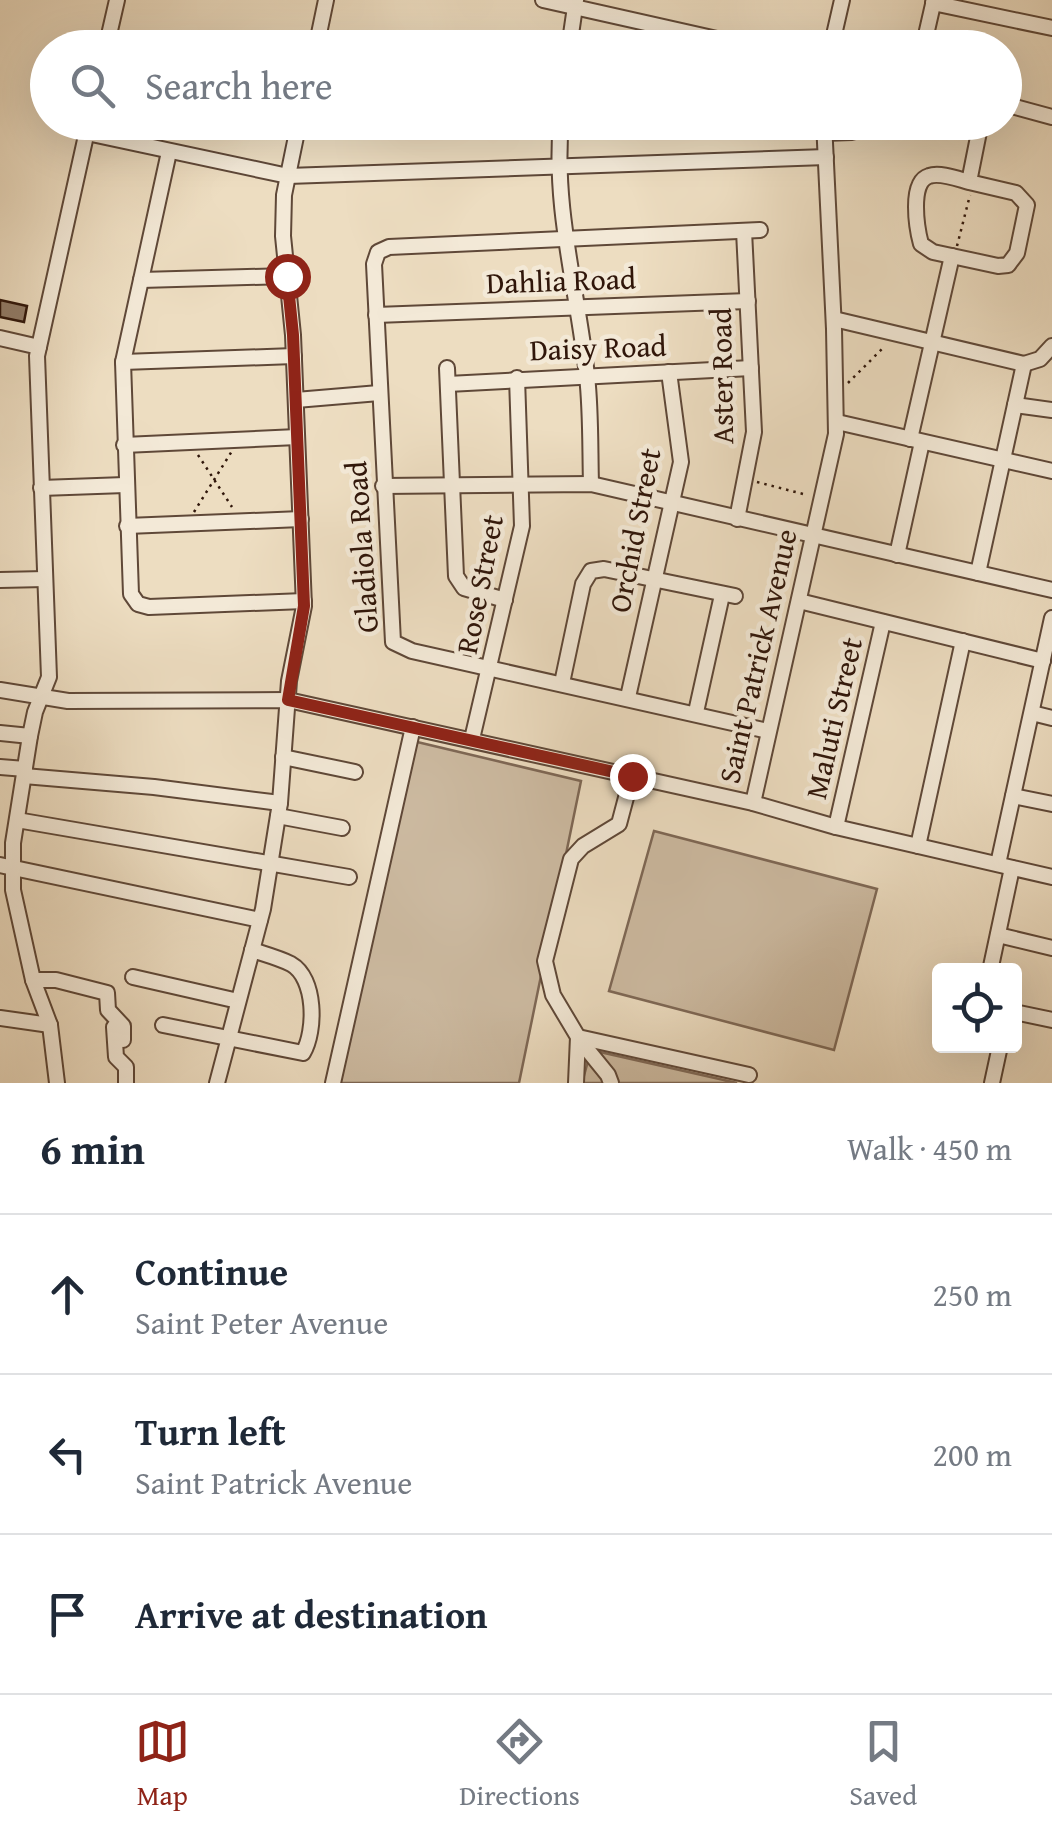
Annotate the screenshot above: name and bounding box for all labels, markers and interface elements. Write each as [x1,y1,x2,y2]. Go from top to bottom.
search box [30,30,1022,140]
text: Search here [145,57,333,113]
icon: search [65,58,120,113]
route start [265,254,311,300]
street label: Dahlia Road [485,255,637,305]
street label: Aster Road [698,307,744,445]
street label: Daisy Road [529,323,667,371]
street label: Orchid Street [596,444,672,616]
street label: Gladiola Road [333,460,389,634]
street label: Rose Street [444,510,514,657]
street label: Saint Patrick Avenue [706,524,808,788]
street label: Maluti Street [793,632,873,803]
route end [610,754,656,800]
map controls [932,963,1022,1053]
button: locate [932,963,1022,1053]
text: 6 min [40,1118,145,1179]
text: Walk · 450 m [847,1125,1012,1172]
text: Continue [135,1243,288,1299]
icon: ahead [40,1267,95,1322]
text: 250 m [933,1271,1012,1318]
text: Saint Peter Avenue [135,1299,388,1346]
text: Turn left [135,1403,286,1459]
icon: left [40,1427,95,1482]
text: 200 m [933,1431,1012,1478]
text: Saint Patrick Avenue [135,1459,412,1506]
text: Arrive at destination [135,1586,488,1642]
icon: arrive [40,1587,95,1642]
tab: Map [135,1714,190,1815]
tab: Directions [459,1714,580,1815]
tab: Saved [849,1714,917,1815]

